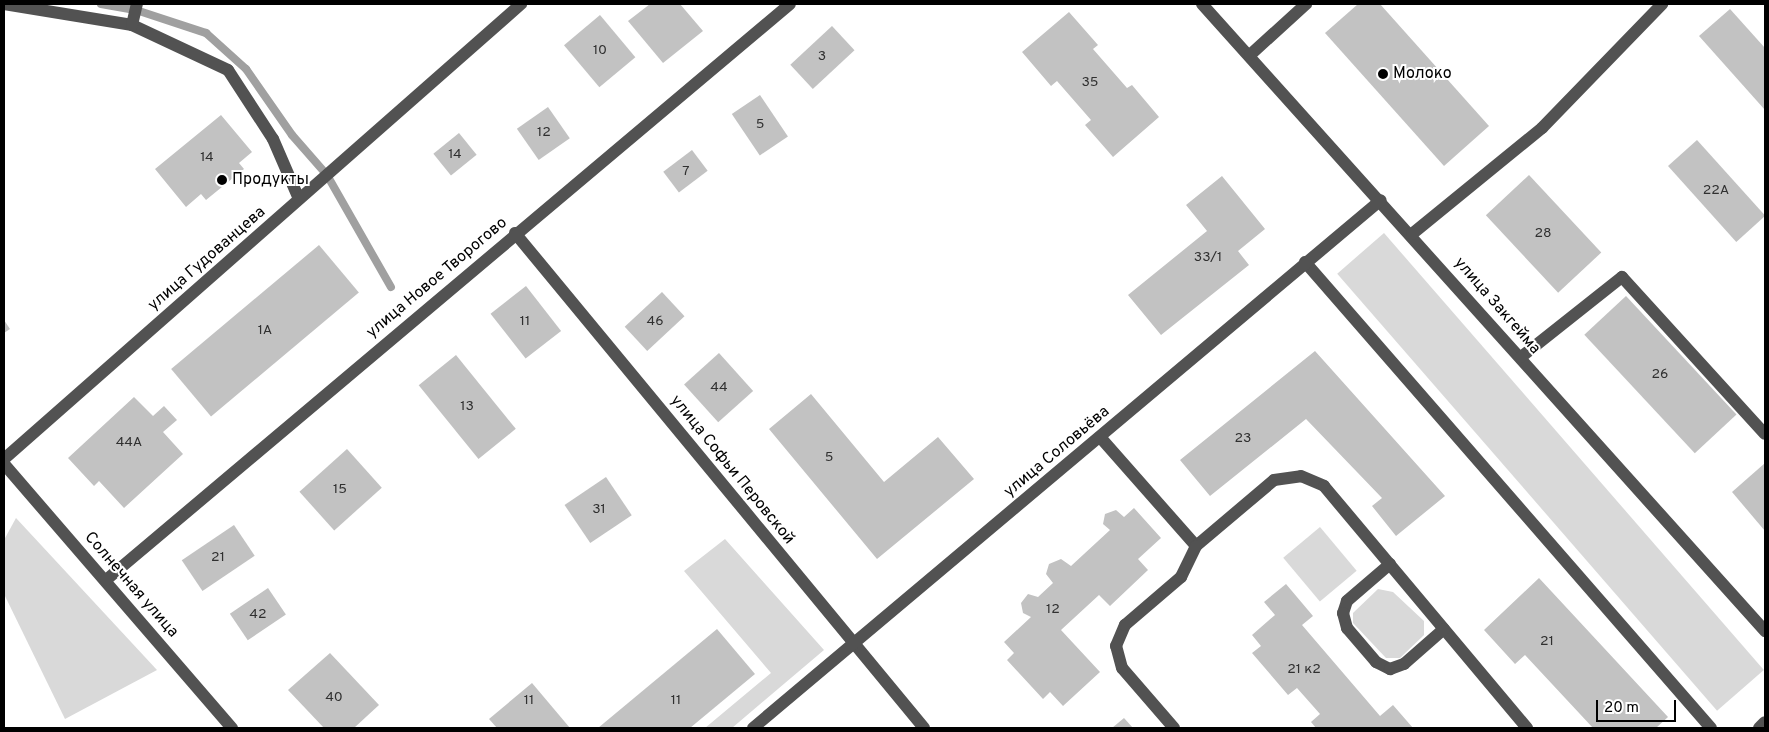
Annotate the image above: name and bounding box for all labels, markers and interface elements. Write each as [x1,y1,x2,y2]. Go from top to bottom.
house number: 10 [593,43,607,59]
house number: 3 [818,49,826,65]
place label: Молоко [1393,64,1452,84]
marker: Молоко [1377,68,1389,80]
house number: 35 [1081,75,1099,91]
house number: 5 [756,117,764,133]
house number: 12 [537,125,551,141]
house number: 14 [448,147,462,163]
house number: 14 [200,150,214,166]
house number: 7 [682,164,690,180]
place label: Продукты [232,170,309,190]
marker: Продукты [216,174,228,186]
house number: 22А [1703,183,1729,199]
street label: улица Гудованцева [144,203,270,315]
street label: улица Новое Творогово [363,213,511,343]
house number: 28 [1534,226,1552,242]
house number: 33/1 [1194,250,1222,266]
street label: улица Закгейма [1450,254,1544,358]
house number: 11 [520,314,530,330]
house number: 46 [646,314,664,330]
house number: 1А [258,323,272,339]
house number: 26 [1652,367,1668,383]
house number: 44 [710,380,728,396]
street label: улица Софьи Перовской [666,391,798,549]
house number: 13 [460,399,474,415]
street label: улица Соловьёва [1000,402,1114,502]
house number: 23 [1235,431,1251,447]
house number: 44А [116,435,142,451]
house number: 5 [825,450,833,466]
house number: 15 [333,482,347,498]
house number: 31 [592,502,606,518]
street label: Солнечная улица [80,528,182,642]
house number: 21 [211,550,225,566]
house number: 12 [1046,602,1060,618]
house number: 42 [249,607,267,623]
house number: 21 [1540,634,1554,650]
house number: 21 к2 [1287,662,1321,678]
house number: 40 [325,690,343,706]
scale bar [1599,690,1679,722]
house number: 11 [524,693,534,709]
house number: 11 [671,693,681,709]
text: 20 m [1604,699,1639,718]

